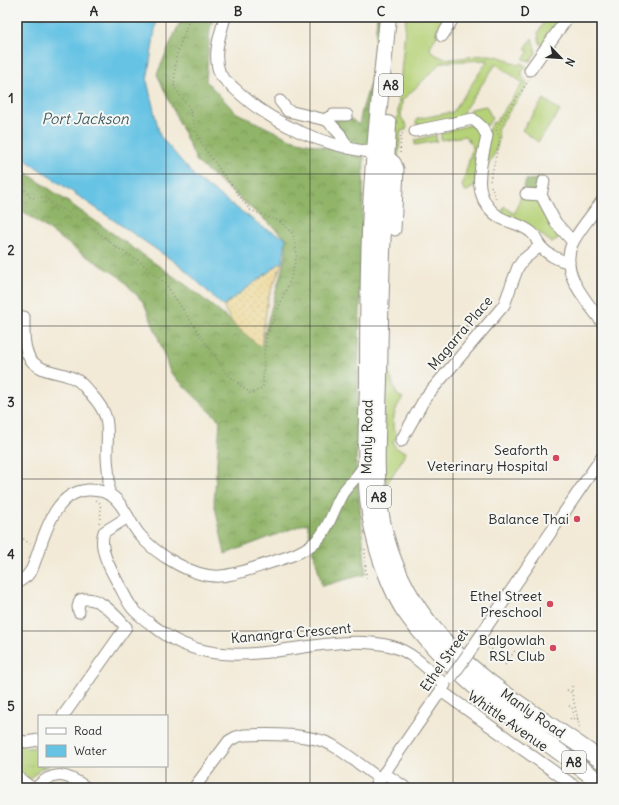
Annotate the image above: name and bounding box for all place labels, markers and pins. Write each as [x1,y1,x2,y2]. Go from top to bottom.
place label: Seaforth Veterinary Hospital [427,441,548,475]
marker: Seaforth Veterinary Hospital [551,453,561,463]
place label: Balance Thai [488,510,569,528]
marker: Balance Thai [572,514,582,524]
place label: Ethel Street Preschool [470,587,542,621]
marker: Ethel Street Preschool [545,599,555,609]
place label: Balgowlah RSL Club [479,631,545,665]
marker: Balgowlah RSL Club [548,643,558,653]

